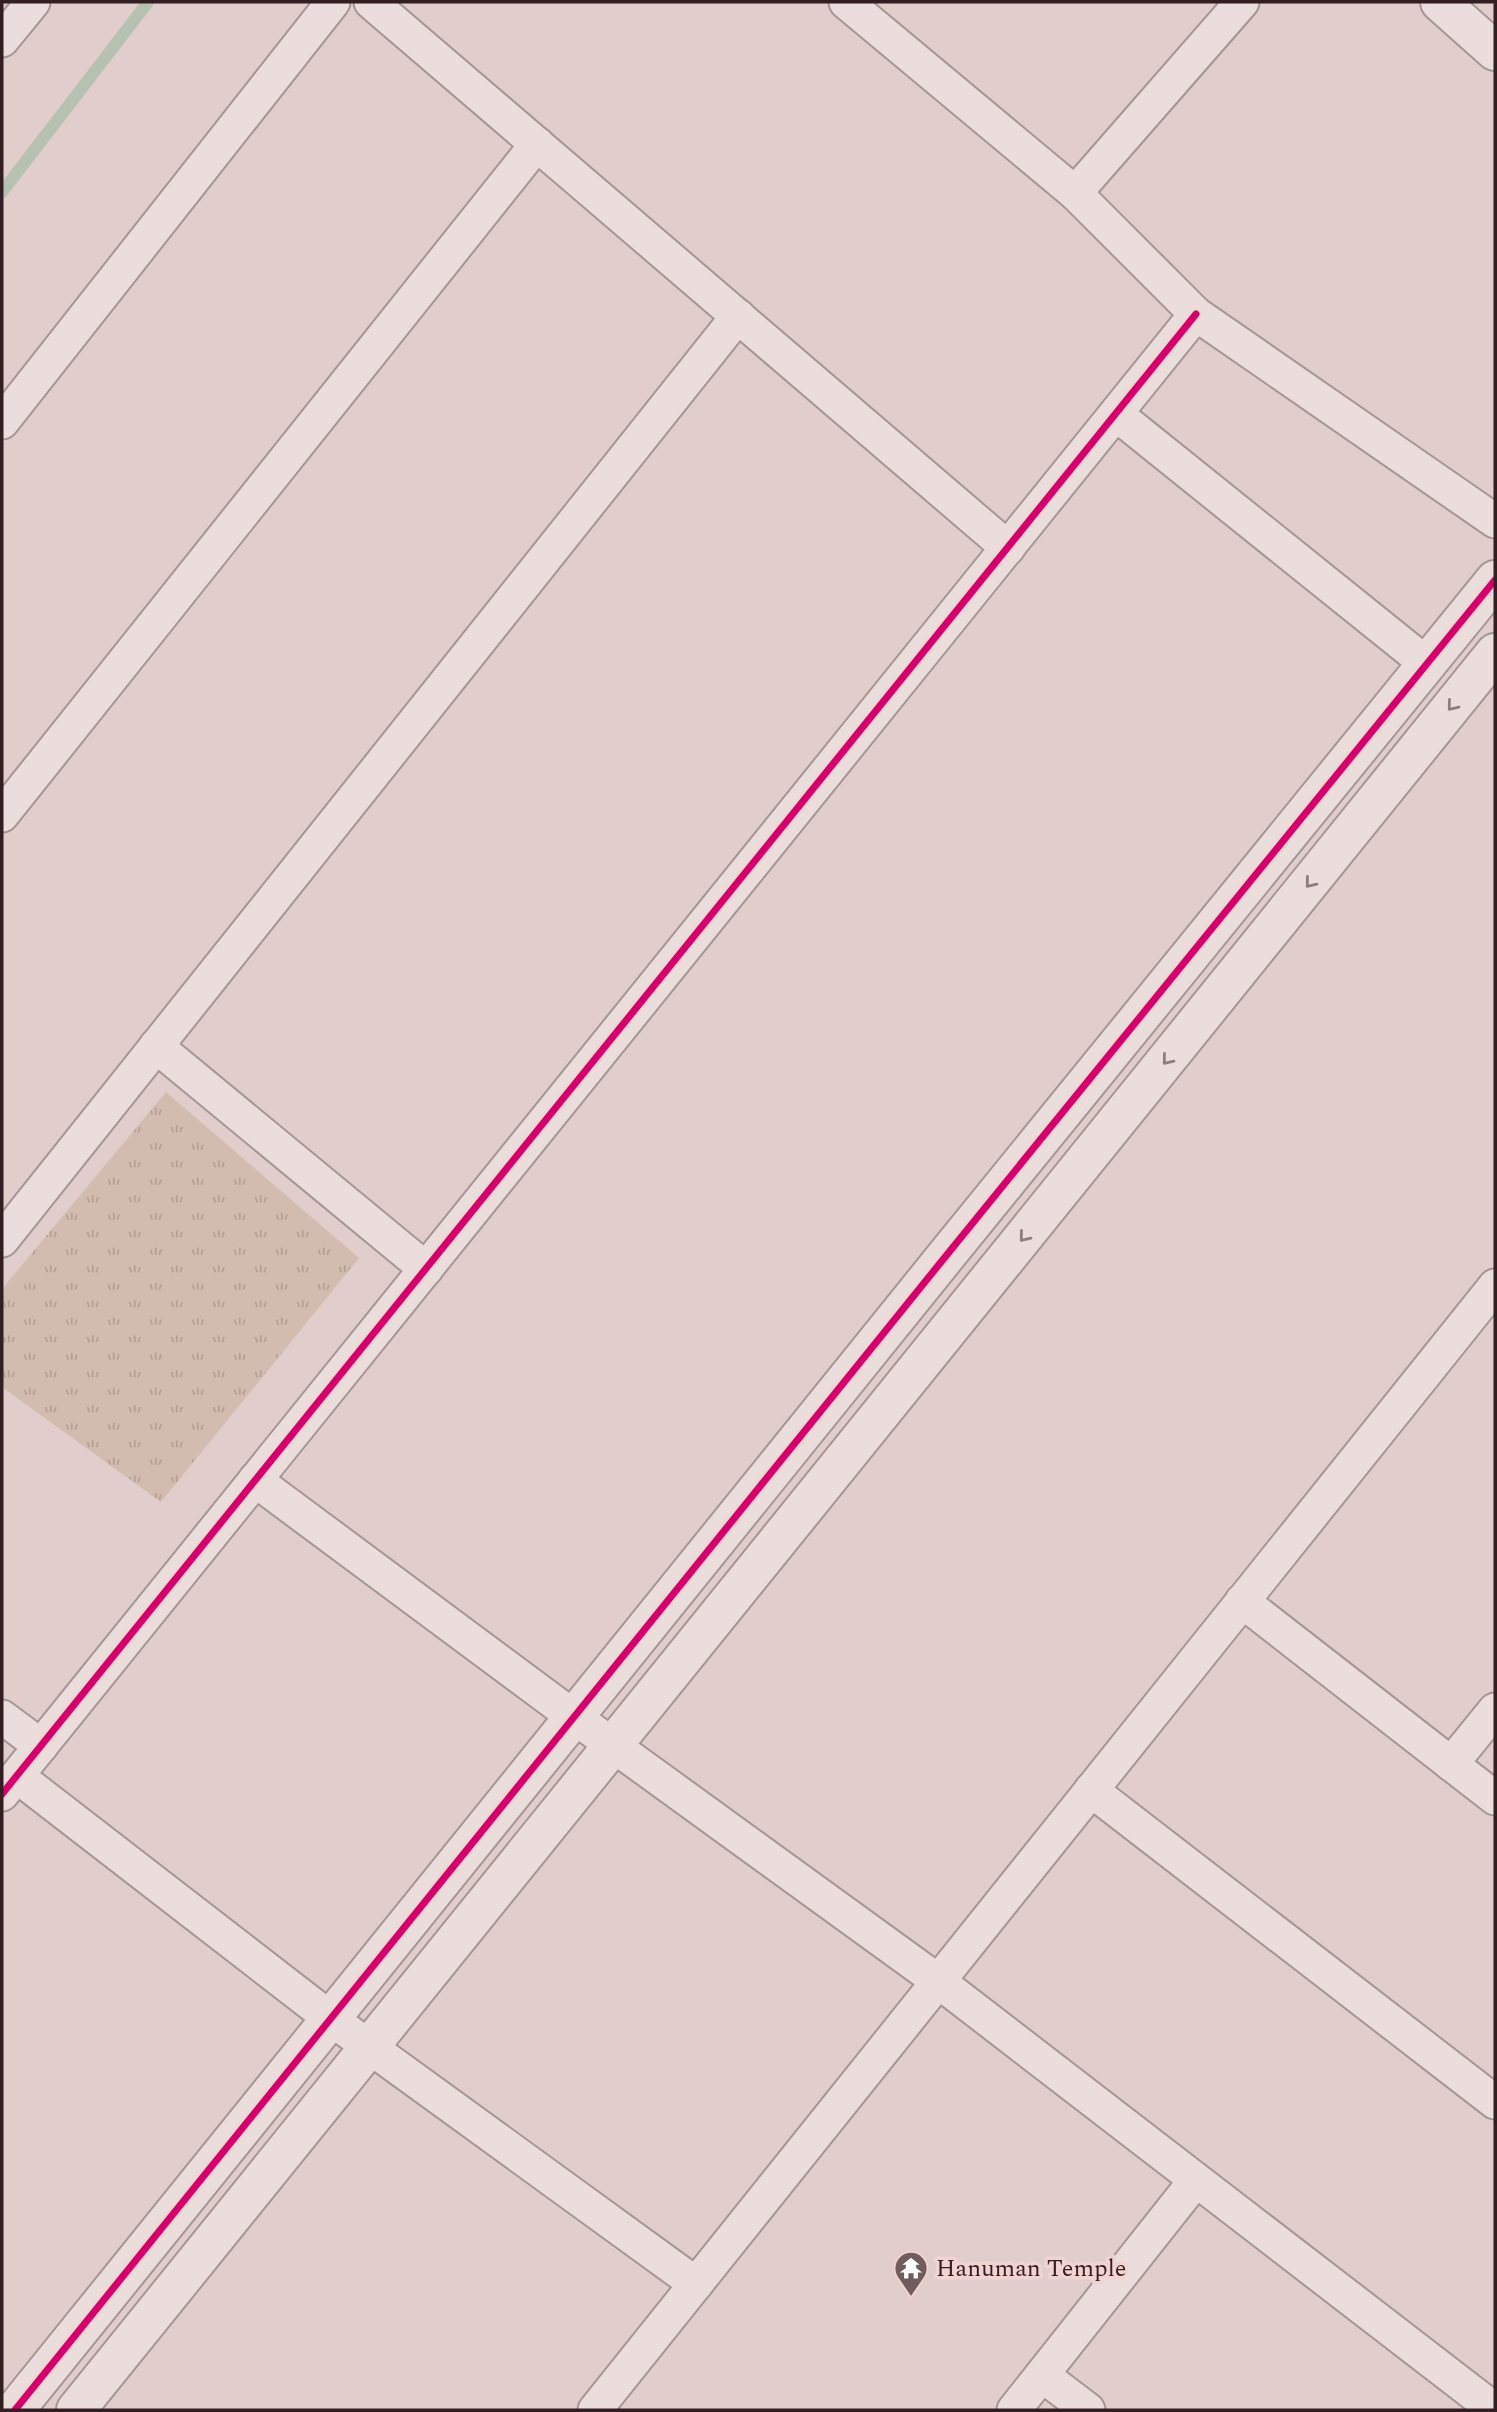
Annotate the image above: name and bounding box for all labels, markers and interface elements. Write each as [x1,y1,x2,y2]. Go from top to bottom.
one-way arrow [1448,698,1461,710]
one-way arrow [1305,875,1318,887]
one-way arrow [1162,1052,1175,1065]
one-way arrow [1019,1229,1032,1242]
temple icon: Hanuman Temple [892,2249,930,2298]
place label: Hanuman Temple [936,2251,1126,2287]

